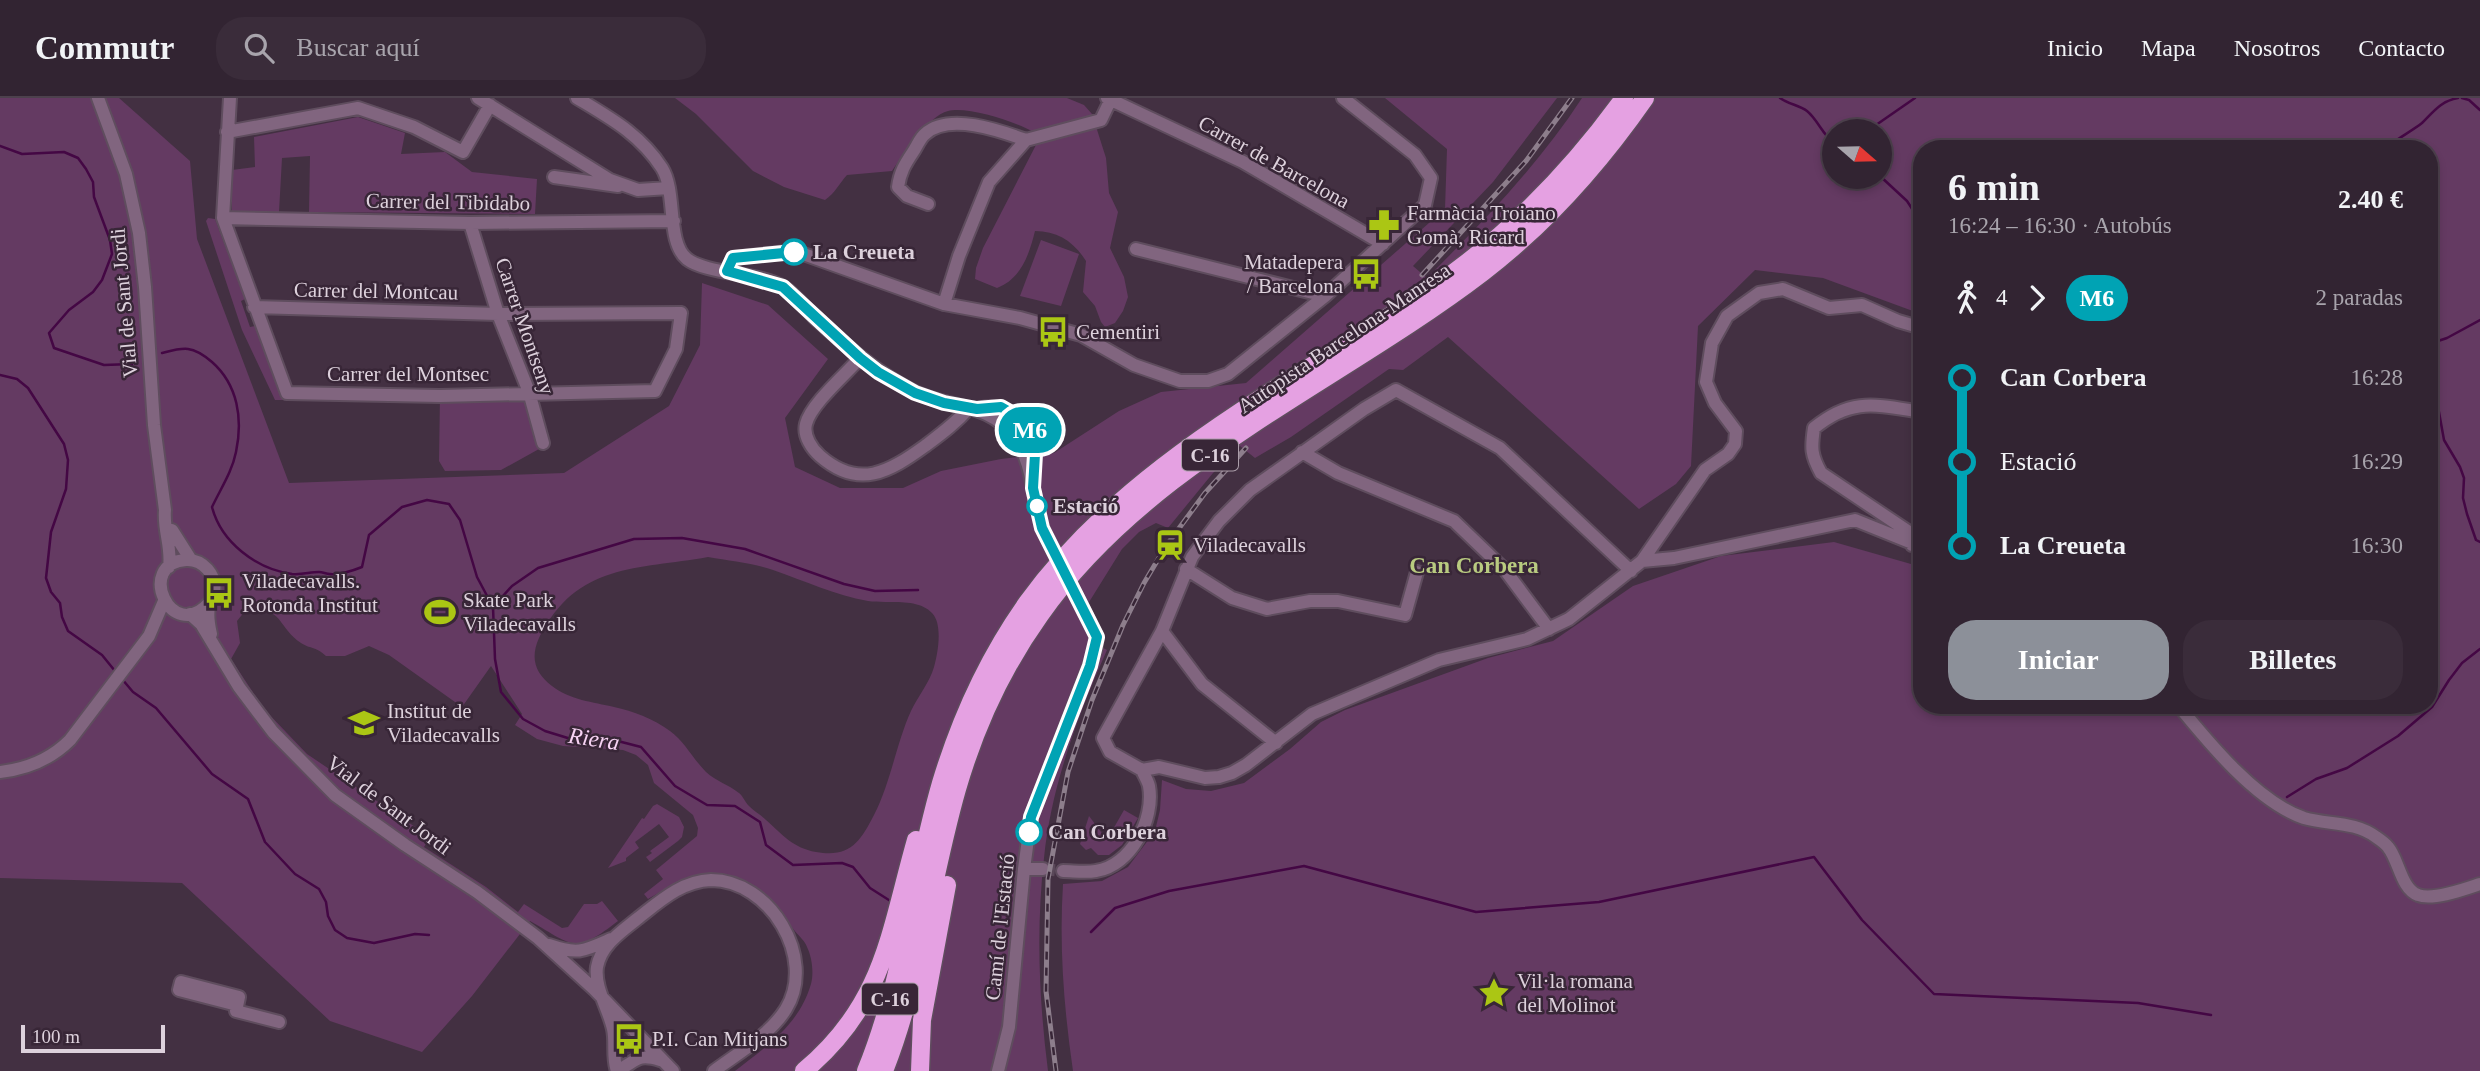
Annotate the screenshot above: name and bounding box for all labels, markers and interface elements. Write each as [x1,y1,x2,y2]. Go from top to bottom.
search box [216,17,706,80]
icon: search [240,29,278,67]
text: Commutr [35,30,174,66]
text: Buscar aquí [296,33,420,62]
text: Inicio [2047,35,2103,61]
text: Mapa [2141,35,2196,61]
text: Nosotros [2234,35,2320,61]
text: Contacto [2358,35,2445,61]
street label: Carrer de Barcelona [1194,111,1354,214]
north arrow [1822,119,1892,189]
map controls [1822,119,1892,189]
text: 6 min [1948,166,2040,208]
text: 2.40 € [2338,185,2403,214]
street label: Carrer del Tibidabo [366,189,530,215]
place label: Farmàcia Troiano Gomà, Ricard [1407,201,1556,249]
pharmacy icon: Farmàcia Troiano Gomà, Ricard [1367,208,1401,242]
text: 16:24 – 16:30 · Autobús [1948,213,2172,238]
street label: Vial de Sant Jordi [106,227,142,379]
marker: La Creueta [781,239,807,265]
place label: La Creueta [813,240,915,264]
place label: Matadepera / Barcelona [1244,250,1344,298]
street label: Carrer Montseny [490,255,560,398]
street label: Autopista Barcelona-Manresa [1233,257,1455,418]
bus stop icon: Matadepera / Barcelona [1349,257,1383,291]
street label: Carrer del Montcau [294,278,459,304]
icon: walk [1948,279,1986,317]
icon: forward [2018,279,2056,317]
text: 4 [1996,285,2008,310]
text: M6 [2080,285,2114,311]
text: 2 paradas [2316,285,2403,310]
bus stop icon: Cementiri [1036,315,1070,349]
place label: Cementiri [1076,320,1160,344]
street label: Carrer del Montsec [327,362,489,386]
text: Can Corbera [2000,363,2147,392]
text: 16:28 [2351,365,2403,390]
line badge: M6 [998,407,1062,453]
text: M6 [1013,417,1047,443]
road number: C-16 [1182,440,1238,470]
text: Estació [2000,447,2077,476]
text: 16:29 [2351,449,2403,474]
place label: Estació [1053,494,1118,518]
marker: Estació [1027,496,1047,516]
station icon: Viladecavalls [1153,528,1187,562]
text: La Creueta [2000,531,2126,560]
place label: Viladecavalls [1193,533,1306,557]
text: 16:30 [2351,533,2403,558]
district label: Can Corbera [1409,553,1539,578]
place label: Viladecavalls. Rotonda Institut [242,569,378,617]
bus stop icon: Viladecavalls. Rotonda Institut [202,576,236,610]
place label: Skate Park Viladecavalls [463,588,576,636]
sports icon: Skate Park Viladecavalls [423,595,457,629]
button: Iniciar [1948,620,2169,700]
button: Billetes [2183,620,2403,700]
place label: Institut de Viladecavalls [387,699,500,747]
school or university icon: Institut de Viladecavalls [347,706,381,740]
water label: Riera [566,722,621,755]
street label: Vial de Sant Jordi [322,750,456,860]
marker: Can Corbera [1016,819,1042,845]
place label: Can Corbera [1048,820,1167,844]
street label: Camí de l'Estació [980,853,1020,1001]
place label: Vil·la romana del Molinot [1517,969,1634,1017]
place icon: Vil·la romana del Molinot [1477,976,1511,1010]
road number: C-16 [862,984,918,1015]
scale bar [21,1022,164,1054]
bus stop icon: P.I. Can Mitjans [612,1022,646,1056]
text: 100 m [32,1026,80,1047]
place label: P.I. Can Mitjans [652,1027,787,1051]

